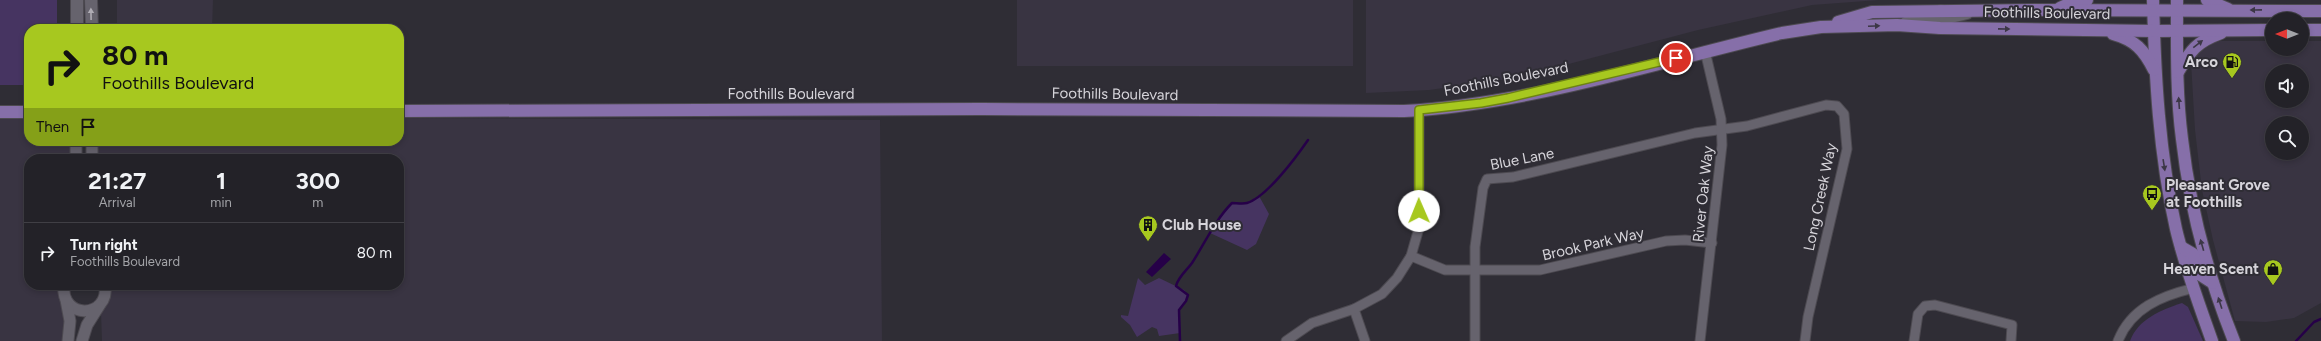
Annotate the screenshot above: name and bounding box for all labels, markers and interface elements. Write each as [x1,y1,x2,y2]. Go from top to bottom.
street label: Foothills Boulevard [1983,3,2111,23]
one-way arrow [2250,7,2262,14]
one-way arrow [88,8,95,21]
north arrow [2265,12,2309,56]
map controls [2265,12,2309,160]
one-way arrow [1868,22,1880,29]
one-way arrow [1998,26,2011,32]
text: 80 m [102,38,168,72]
icon: right [36,40,88,92]
one-way arrow [2193,40,2204,48]
pin [1659,41,1693,75]
icon: arrive [1665,47,1687,69]
fuel station icon: Arco [2221,51,2243,79]
place label: Arco [2185,53,2218,71]
street label: Foothills Boulevard [1442,58,1570,100]
button: sound [2265,64,2309,108]
text: Foothills Boulevard [102,72,254,94]
street label: Foothills Boulevard [1051,84,1179,104]
street label: Foothills Boulevard [728,85,854,103]
one-way arrow [2176,97,2183,109]
icon: arrive [77,116,99,138]
button: search [2265,116,2309,160]
text: Then [36,118,69,136]
street label: Long Creek Way [1800,141,1840,253]
street label: Blue Lane [1489,144,1555,174]
street label: River Oak Way [1689,145,1717,243]
one-way arrow [2161,159,2167,171]
text: 21:27 [88,166,146,195]
text: 1 [216,166,226,195]
text: 300 [296,166,340,195]
place label: Pleasant Grove at Foothills [2166,176,2270,211]
bus stop icon: Pleasant Grove at Foothills [2141,183,2163,211]
position arrow [1398,190,1440,232]
text: Arrival [99,195,136,210]
text: min [210,195,232,210]
text: m [312,195,323,210]
building icon: Club House [1137,214,1159,242]
place label: Club House [1162,216,1242,234]
street label: Brook Park Way [1540,224,1646,264]
text: Turn right [70,236,138,254]
one-way arrow [2199,239,2205,251]
icon: right [36,242,58,264]
text: 80 m [357,244,392,262]
text: Foothills Boulevard [70,254,180,269]
shop icon: Heaven Scent [2262,258,2284,286]
place label: Heaven Scent [2163,260,2259,278]
one-way arrow [2217,297,2223,309]

